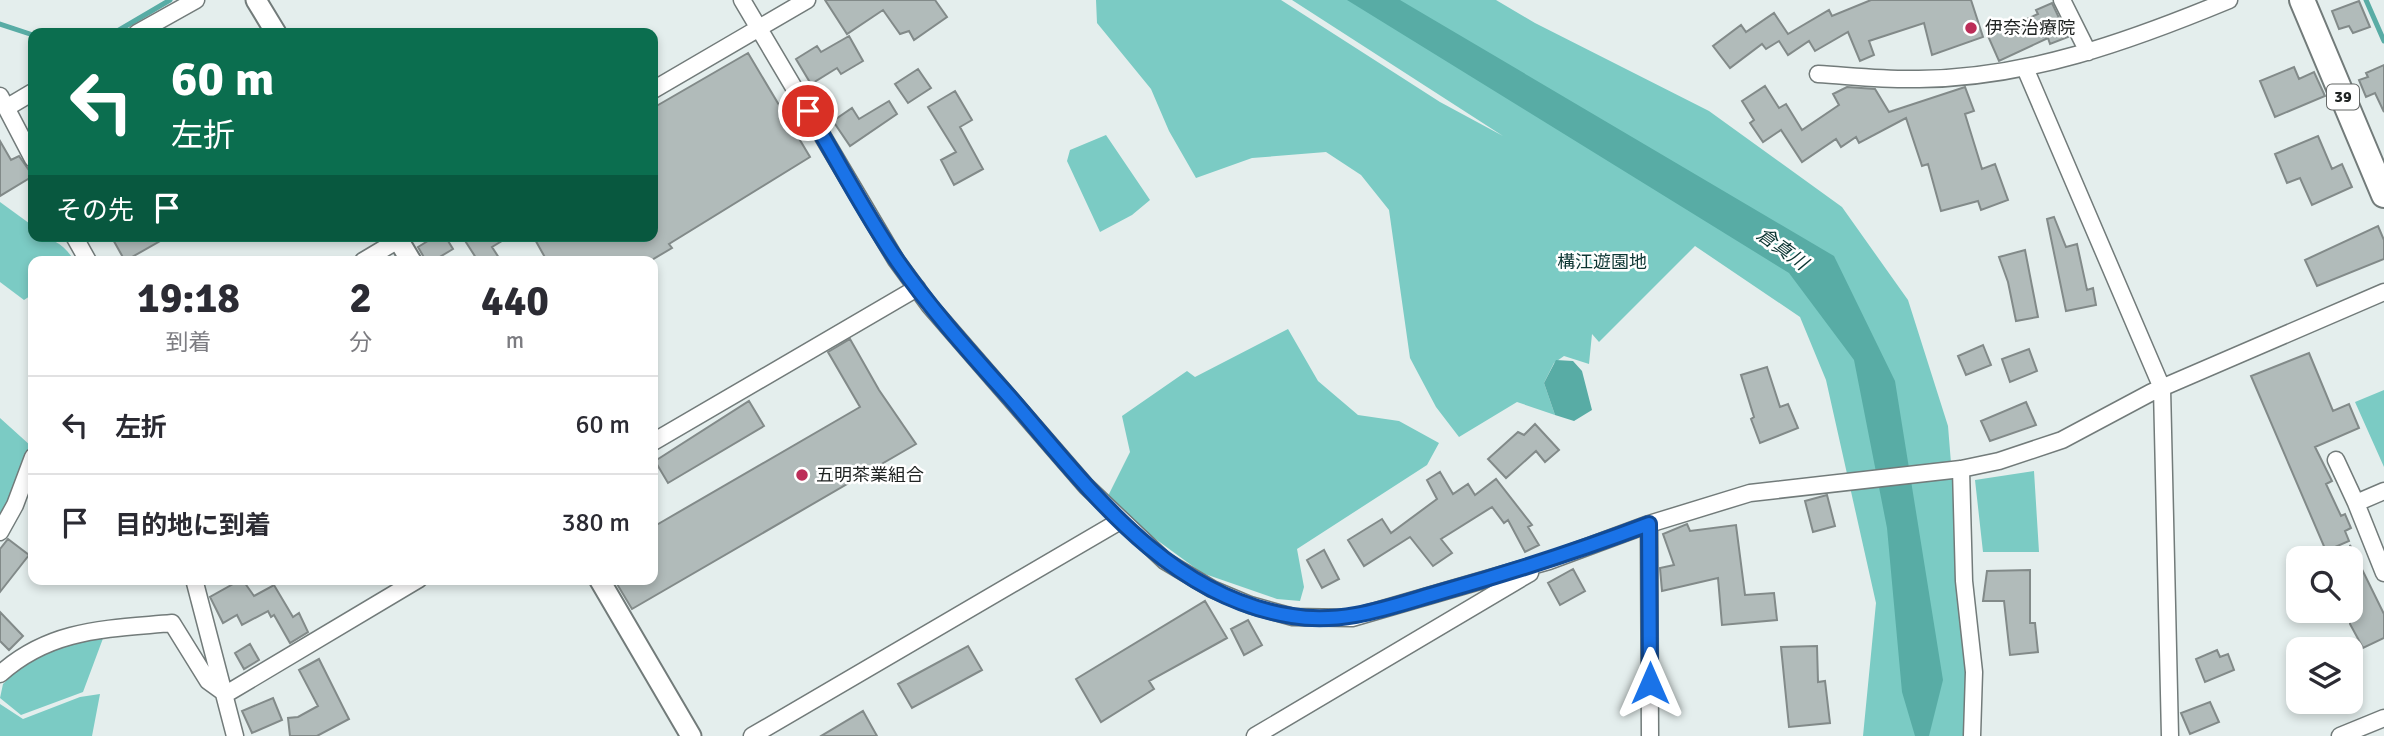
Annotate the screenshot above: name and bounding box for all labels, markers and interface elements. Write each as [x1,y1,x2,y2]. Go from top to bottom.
place label: 伊奈治療院 [1985,17,2075,39]
marker: 伊奈治療院 [1963,20,1979,36]
text: 60 m [171,49,274,109]
icon: left [56,56,147,147]
pin [778,81,838,141]
road number: 39 [2327,85,2359,110]
icon: arrive [789,92,827,130]
text: 左折 [171,116,235,155]
icon: arrive [148,189,186,227]
text: その先 [56,195,134,227]
water label: 倉真川 [1752,223,1814,277]
park label: 構江遊園地 [1557,251,1647,273]
text: 19:18 [137,273,240,324]
text: 2 [349,273,372,324]
text: 440 [481,276,549,327]
text: m [506,326,524,355]
text: 到着 [166,328,212,357]
text: 分 [349,328,372,357]
icon: left [56,406,94,444]
text: 60 m [575,409,630,441]
text: 左折 [115,412,167,444]
place label: 五明茶業組合 [816,464,924,486]
marker: 五明茶業組合 [794,467,810,483]
icon: arrive [56,504,94,542]
text: 380 m [561,507,630,539]
text: 目的地に到着 [115,510,271,542]
map controls [2286,546,2363,714]
button: search [2286,546,2363,623]
button: layers [2286,637,2363,714]
position arrow [1613,646,1687,720]

